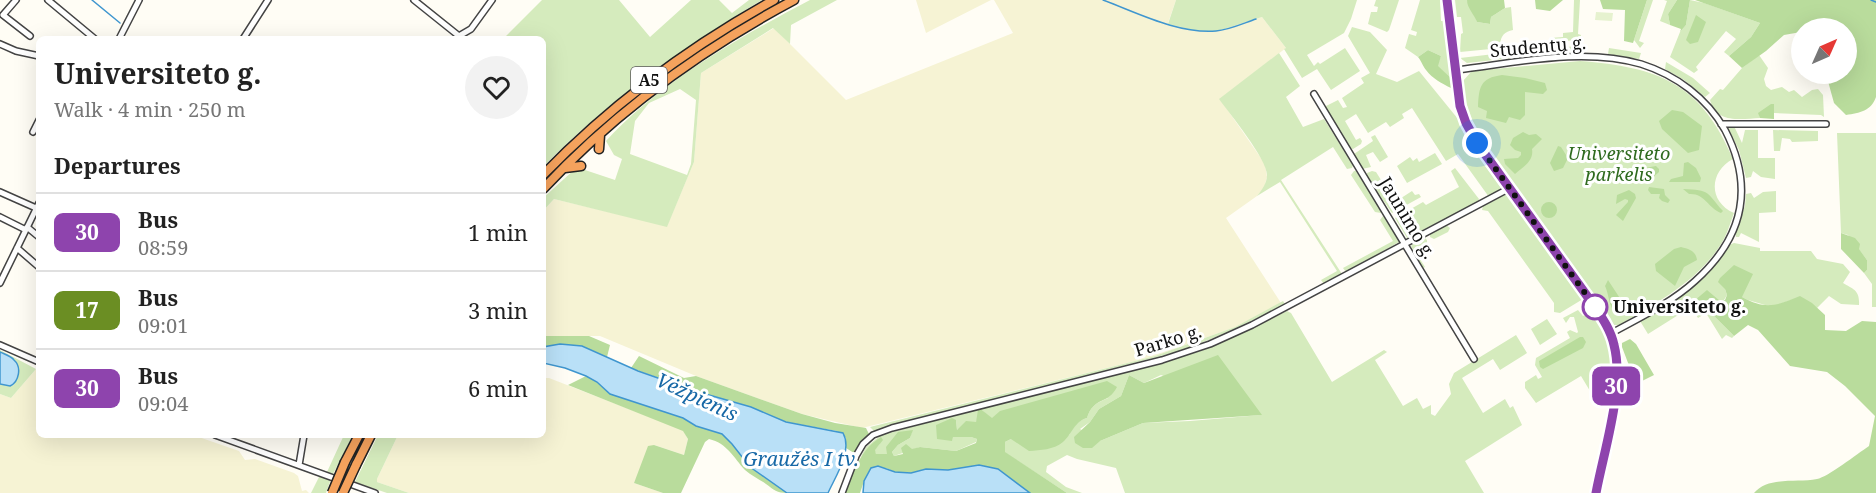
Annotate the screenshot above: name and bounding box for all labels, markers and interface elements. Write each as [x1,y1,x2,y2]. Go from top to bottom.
north arrow [1791,18,1857,84]
map controls [1791,18,1857,84]
street label: Studentų g. [1489,30,1587,62]
text: Universiteto g. [54,54,261,92]
button: heart [465,56,528,119]
road number: A5 [631,67,667,93]
text: Walk · 4 min · 250 m [54,96,246,123]
your location [1462,128,1492,158]
park label: Universiteto parkelis [1568,141,1670,186]
text: Departures [54,150,181,180]
street label: Jaunimo g. [1373,171,1442,263]
text: Bus [138,204,178,234]
text: 1 min [468,217,528,247]
text: 30 [75,218,99,246]
text: 08:59 [138,234,188,261]
text: Bus [138,282,178,312]
marker: Universiteto g. [1582,294,1608,320]
place label: Universiteto g. [1613,294,1746,318]
text: 3 min [468,295,528,325]
text: 17 [75,296,99,324]
text: 09:01 [138,312,188,339]
street label: Parko g. [1131,318,1204,362]
text: Bus [138,360,178,390]
water label: Vėžpienis [652,366,742,427]
line badge: 30 [1589,366,1643,406]
text: 30 [1604,372,1628,400]
text: 6 min [468,373,528,403]
text: 30 [75,374,99,402]
text: 09:04 [138,390,188,417]
water label: Graužės I tv. [743,445,859,472]

